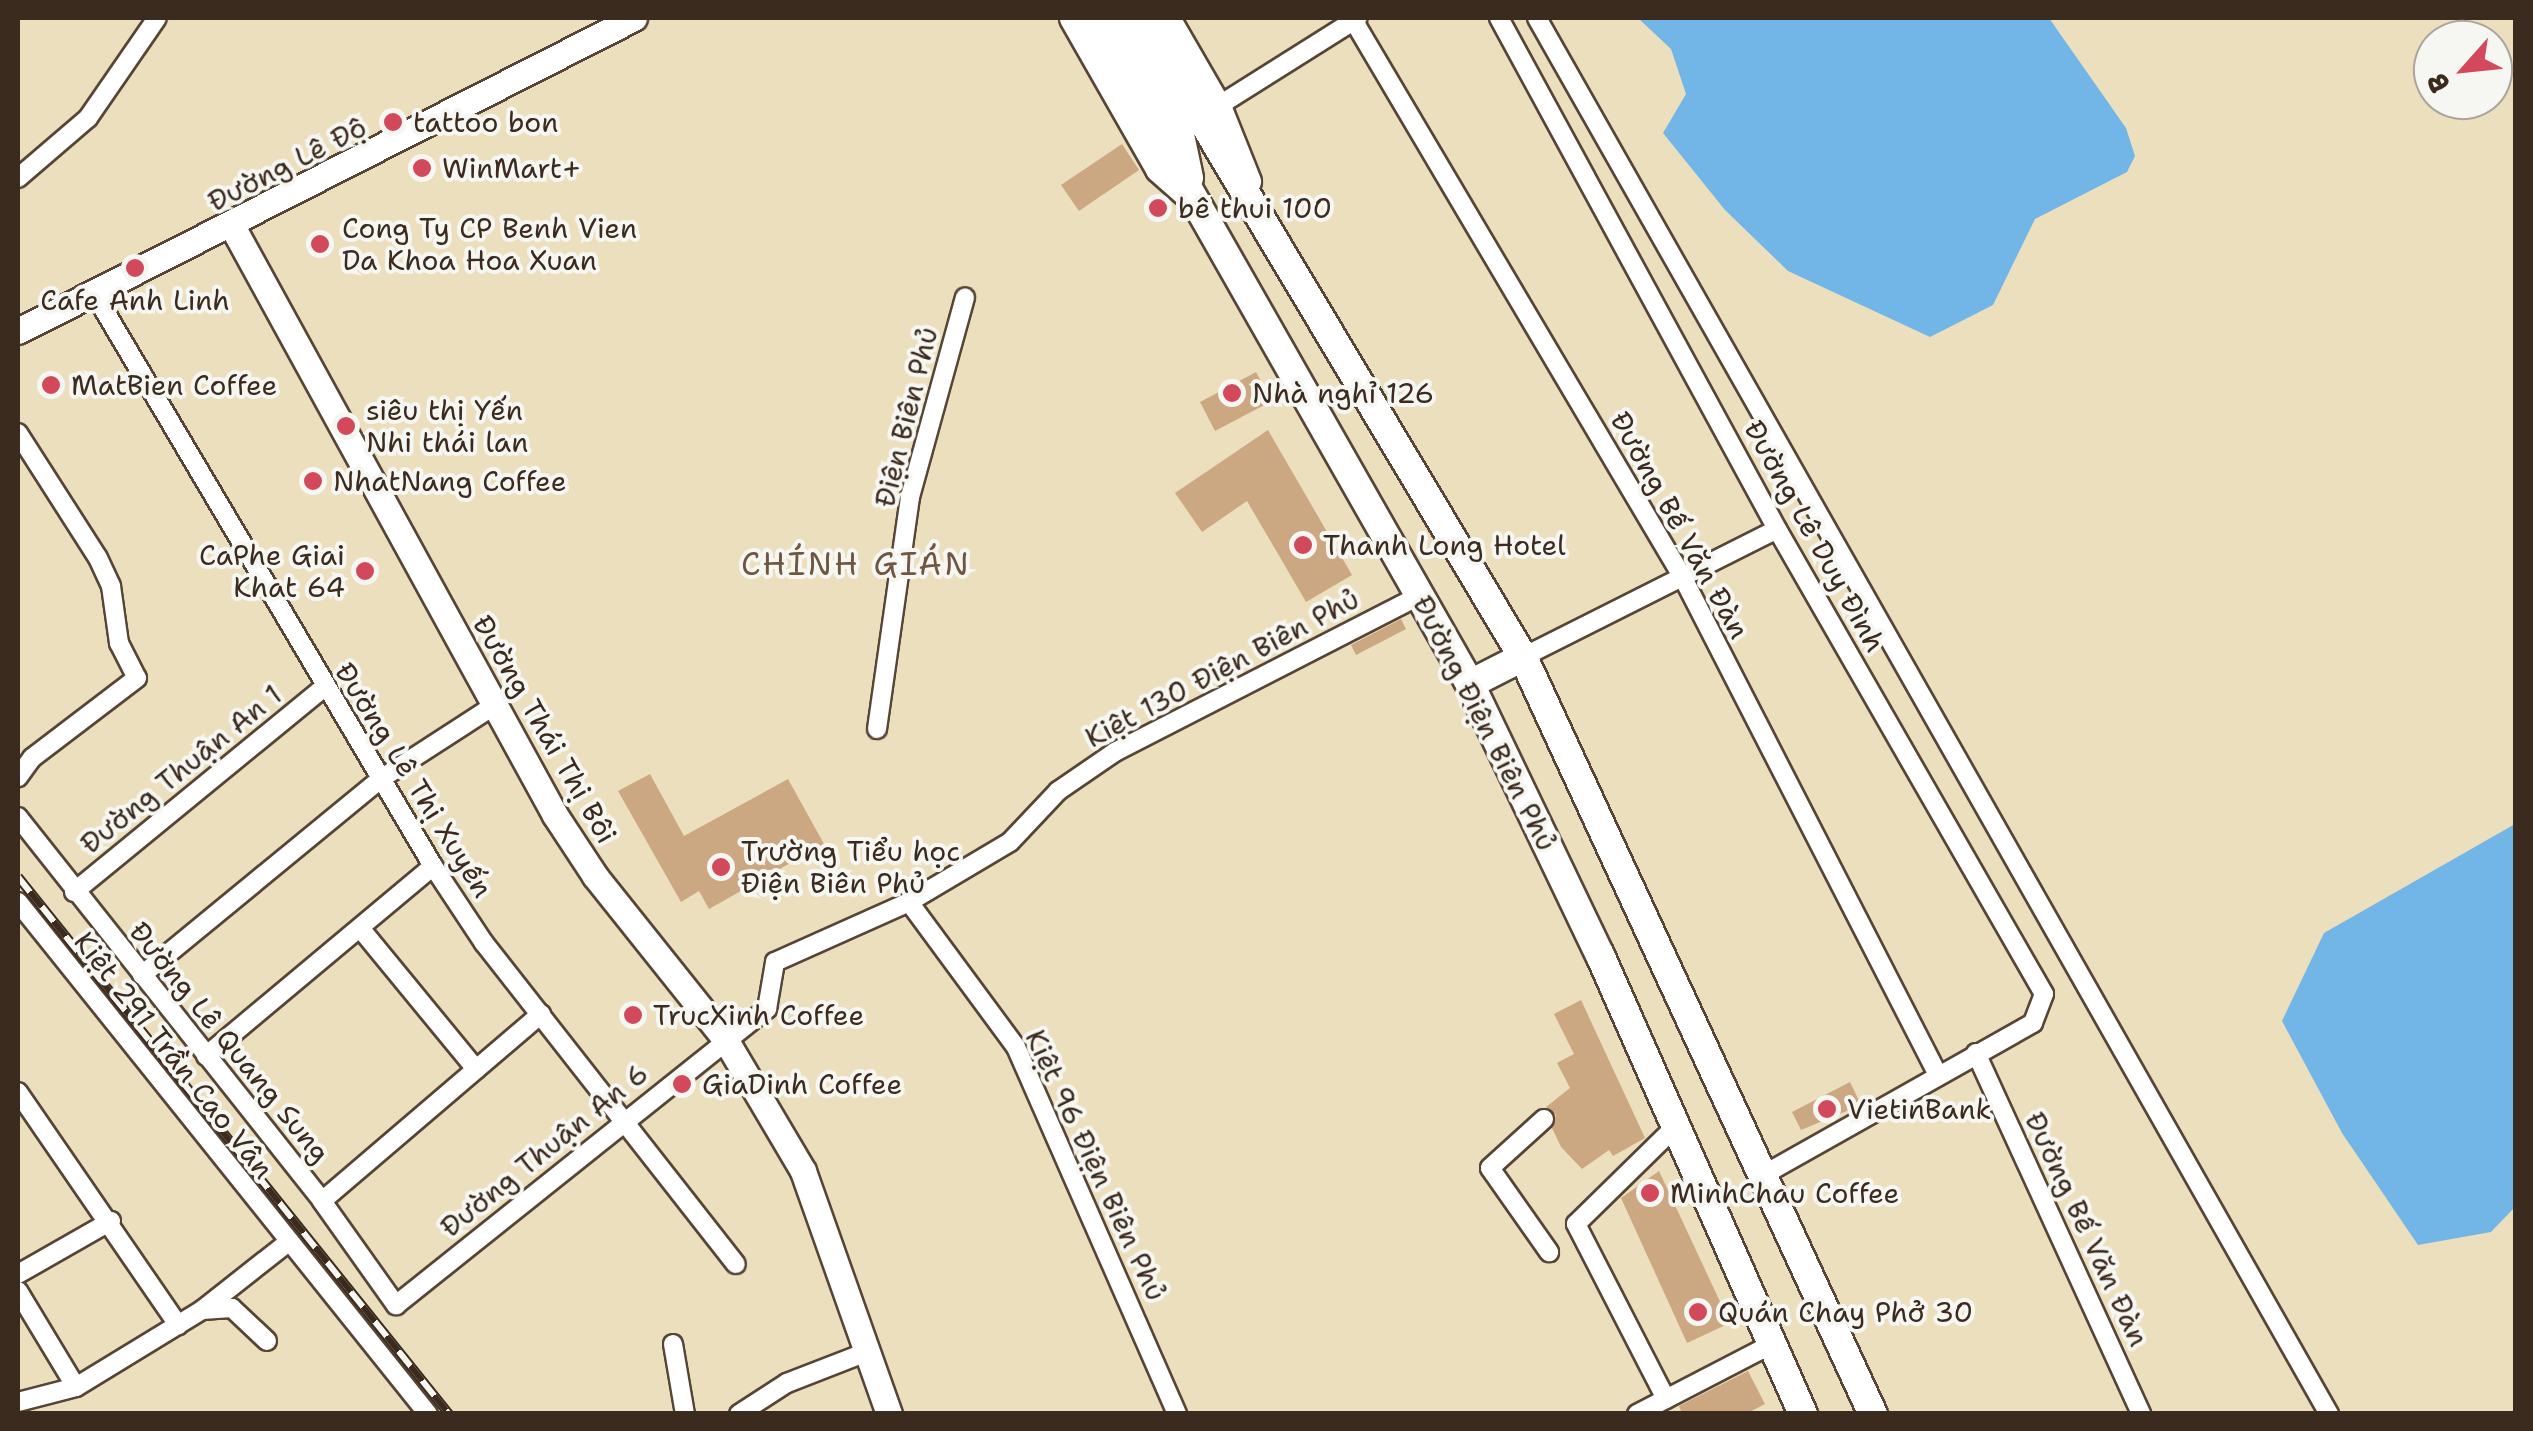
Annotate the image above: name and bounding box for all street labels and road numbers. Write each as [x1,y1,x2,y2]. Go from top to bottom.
street label: Đường Lê Độ [202,110,372,218]
street label: Điện Biên Phủ [867,324,945,510]
street label: Đường Bế Văn Đàn [1604,406,1756,644]
street label: Đường Lê Duy Đình [1737,414,1893,658]
street label: Kiệt 130 Điện Biên Phủ [1079,582,1365,754]
street label: Đường Điện Biên Phủ [1406,590,1564,856]
street label: Đường Thái Thị Bôi [466,609,624,849]
street label: Đường Lê Thị Xuyến [328,656,500,904]
street label: Đường Thuận An 1 [74,678,288,860]
street label: Đường Lê Quang Sung [123,915,337,1169]
street label: Kiệt 291 Trần Cao Vân [67,925,281,1185]
street label: Kiệt 96 Điện Biên Phủ [1018,1024,1174,1306]
street label: Đường Thuận An 6 [434,1056,654,1244]
street label: Đường Bế Văn Đàn [2018,1107,2156,1351]

